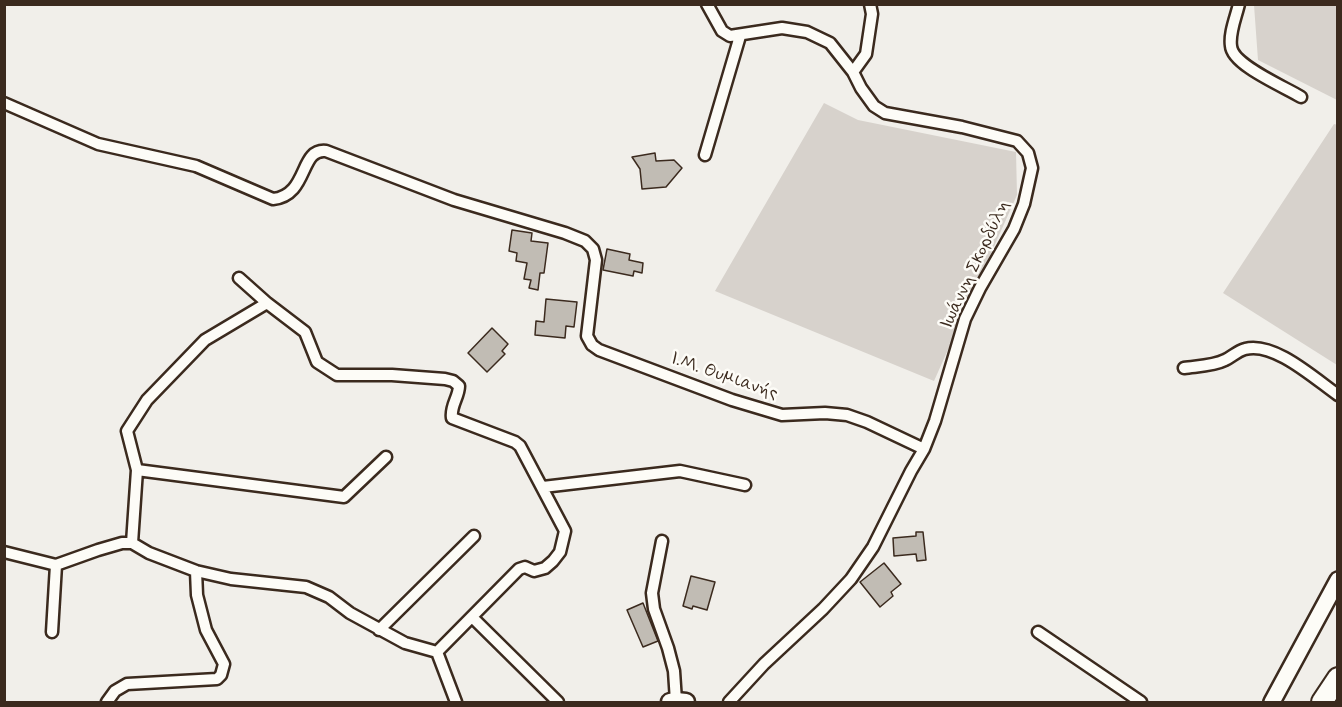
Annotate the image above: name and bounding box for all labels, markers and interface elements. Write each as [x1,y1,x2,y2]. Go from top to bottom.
street label: Ιωάννη Σκορδύλη [937,197,1015,333]
street label: Ι.Μ. Θυμιανής [668,349,780,405]

